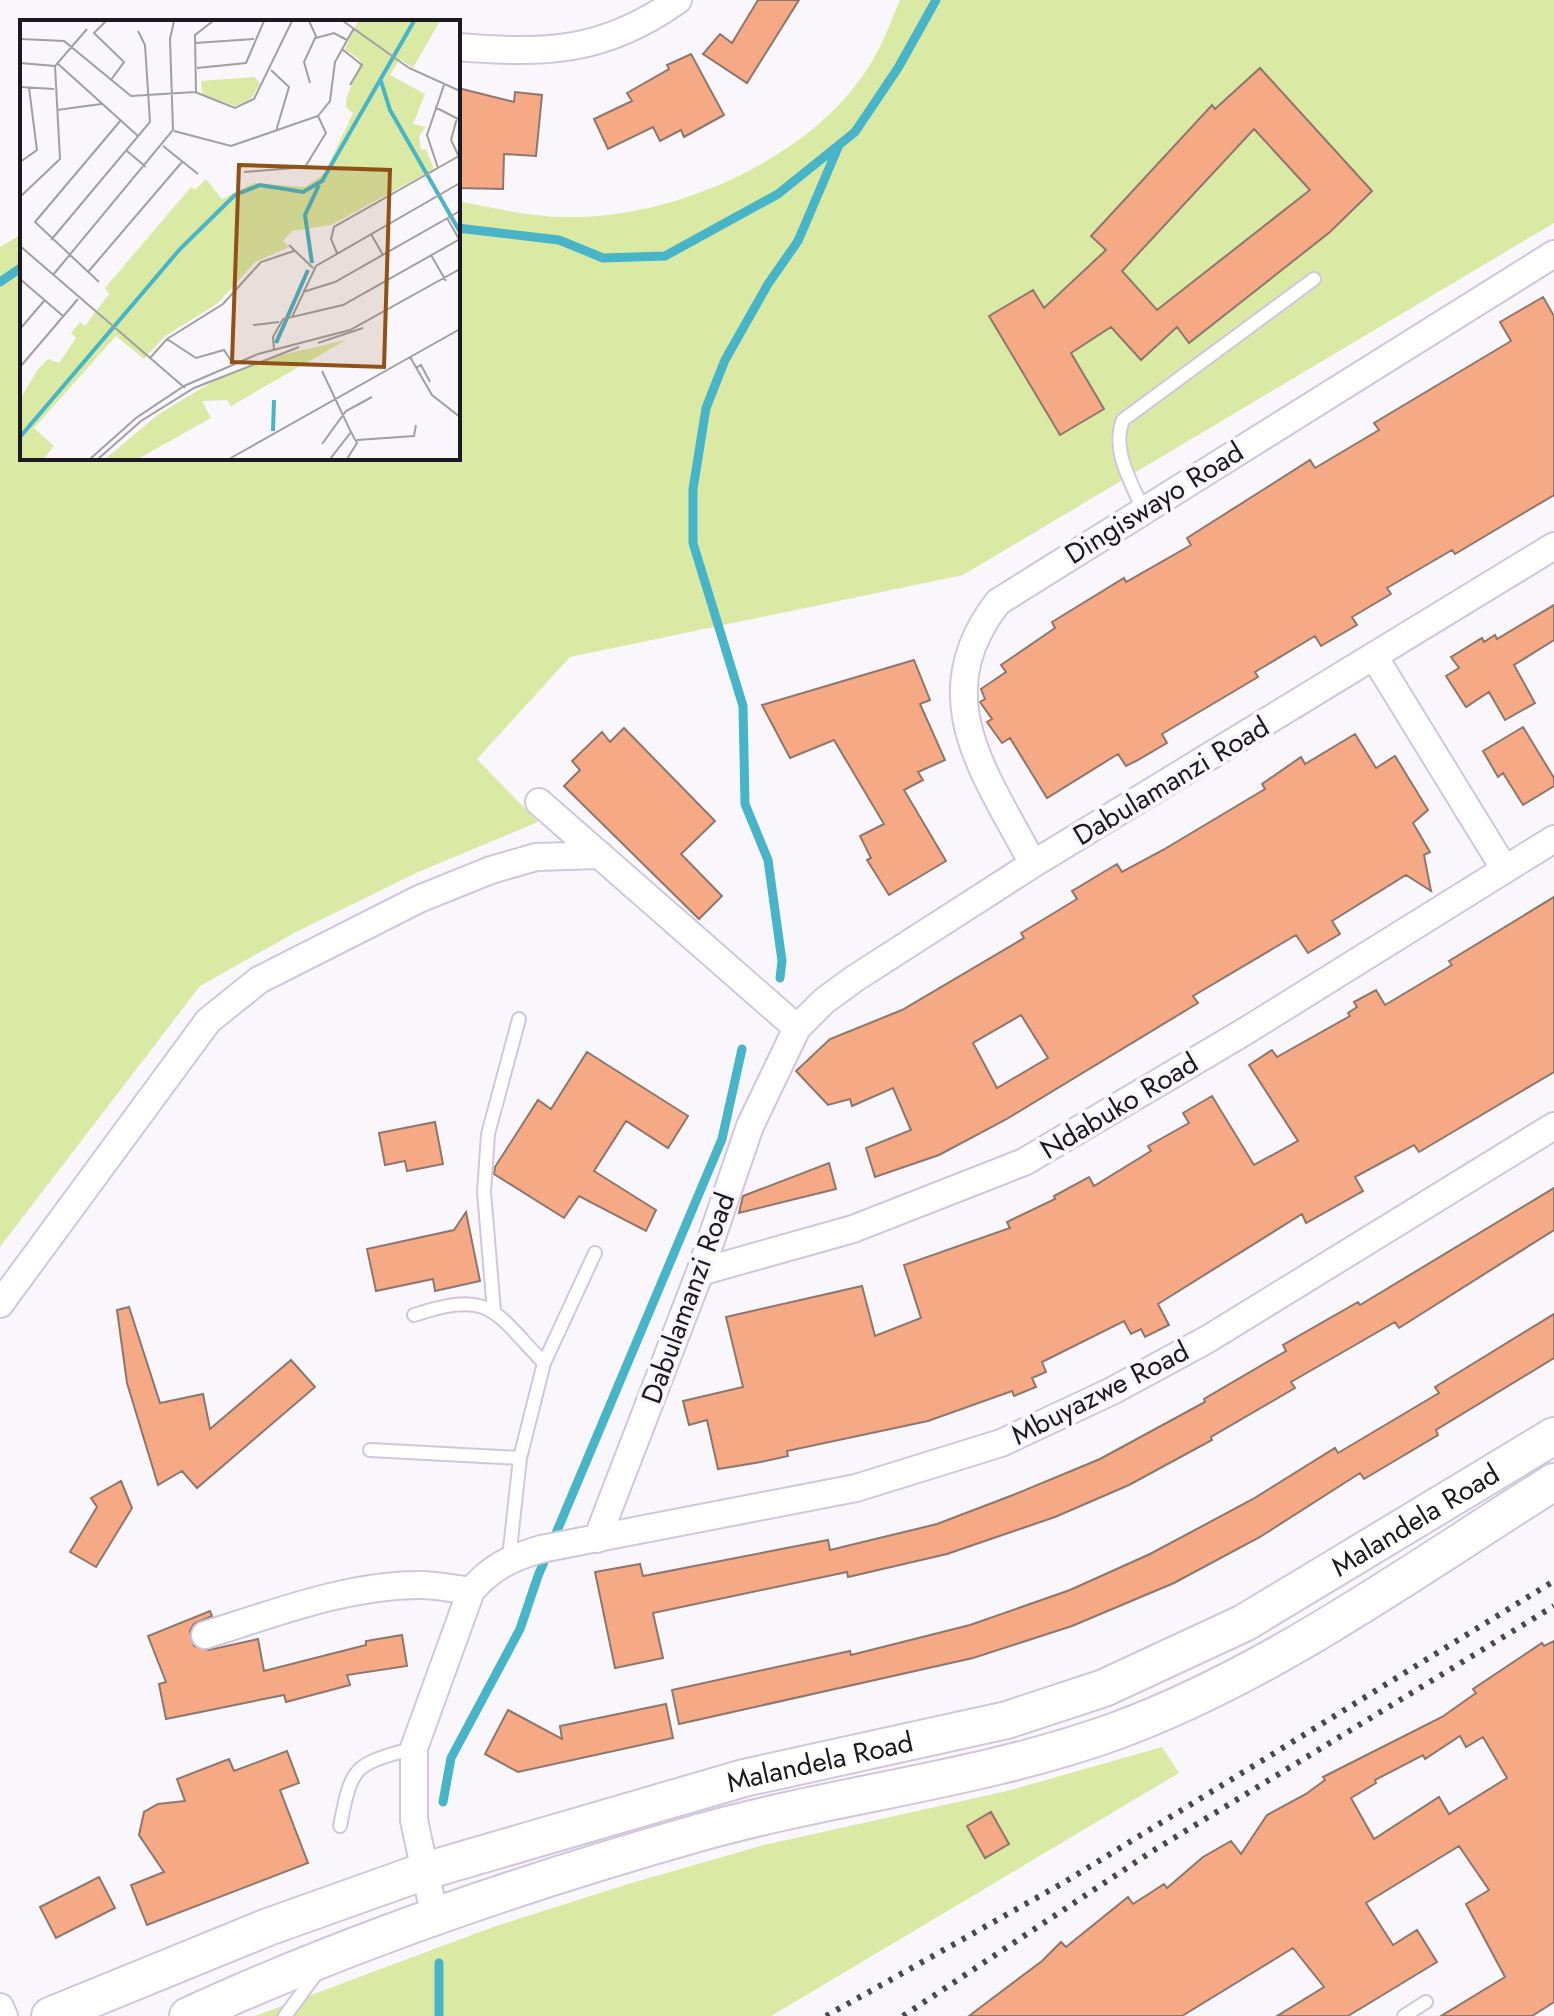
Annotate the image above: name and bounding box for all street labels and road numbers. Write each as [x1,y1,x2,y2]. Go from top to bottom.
street label: Dingiswayo Road [1057,432,1251,574]
street label: Dabulamanzi Road [1065,706,1277,856]
street label: Ndabuko Road [1032,1043,1206,1169]
street label: Dabulamanzi Road [631,1187,745,1409]
street label: Mbuyazwe Road [1004,1331,1196,1455]
street label: Malandela Road [1323,1453,1507,1586]
street label: Malandela Road [722,1721,917,1803]

